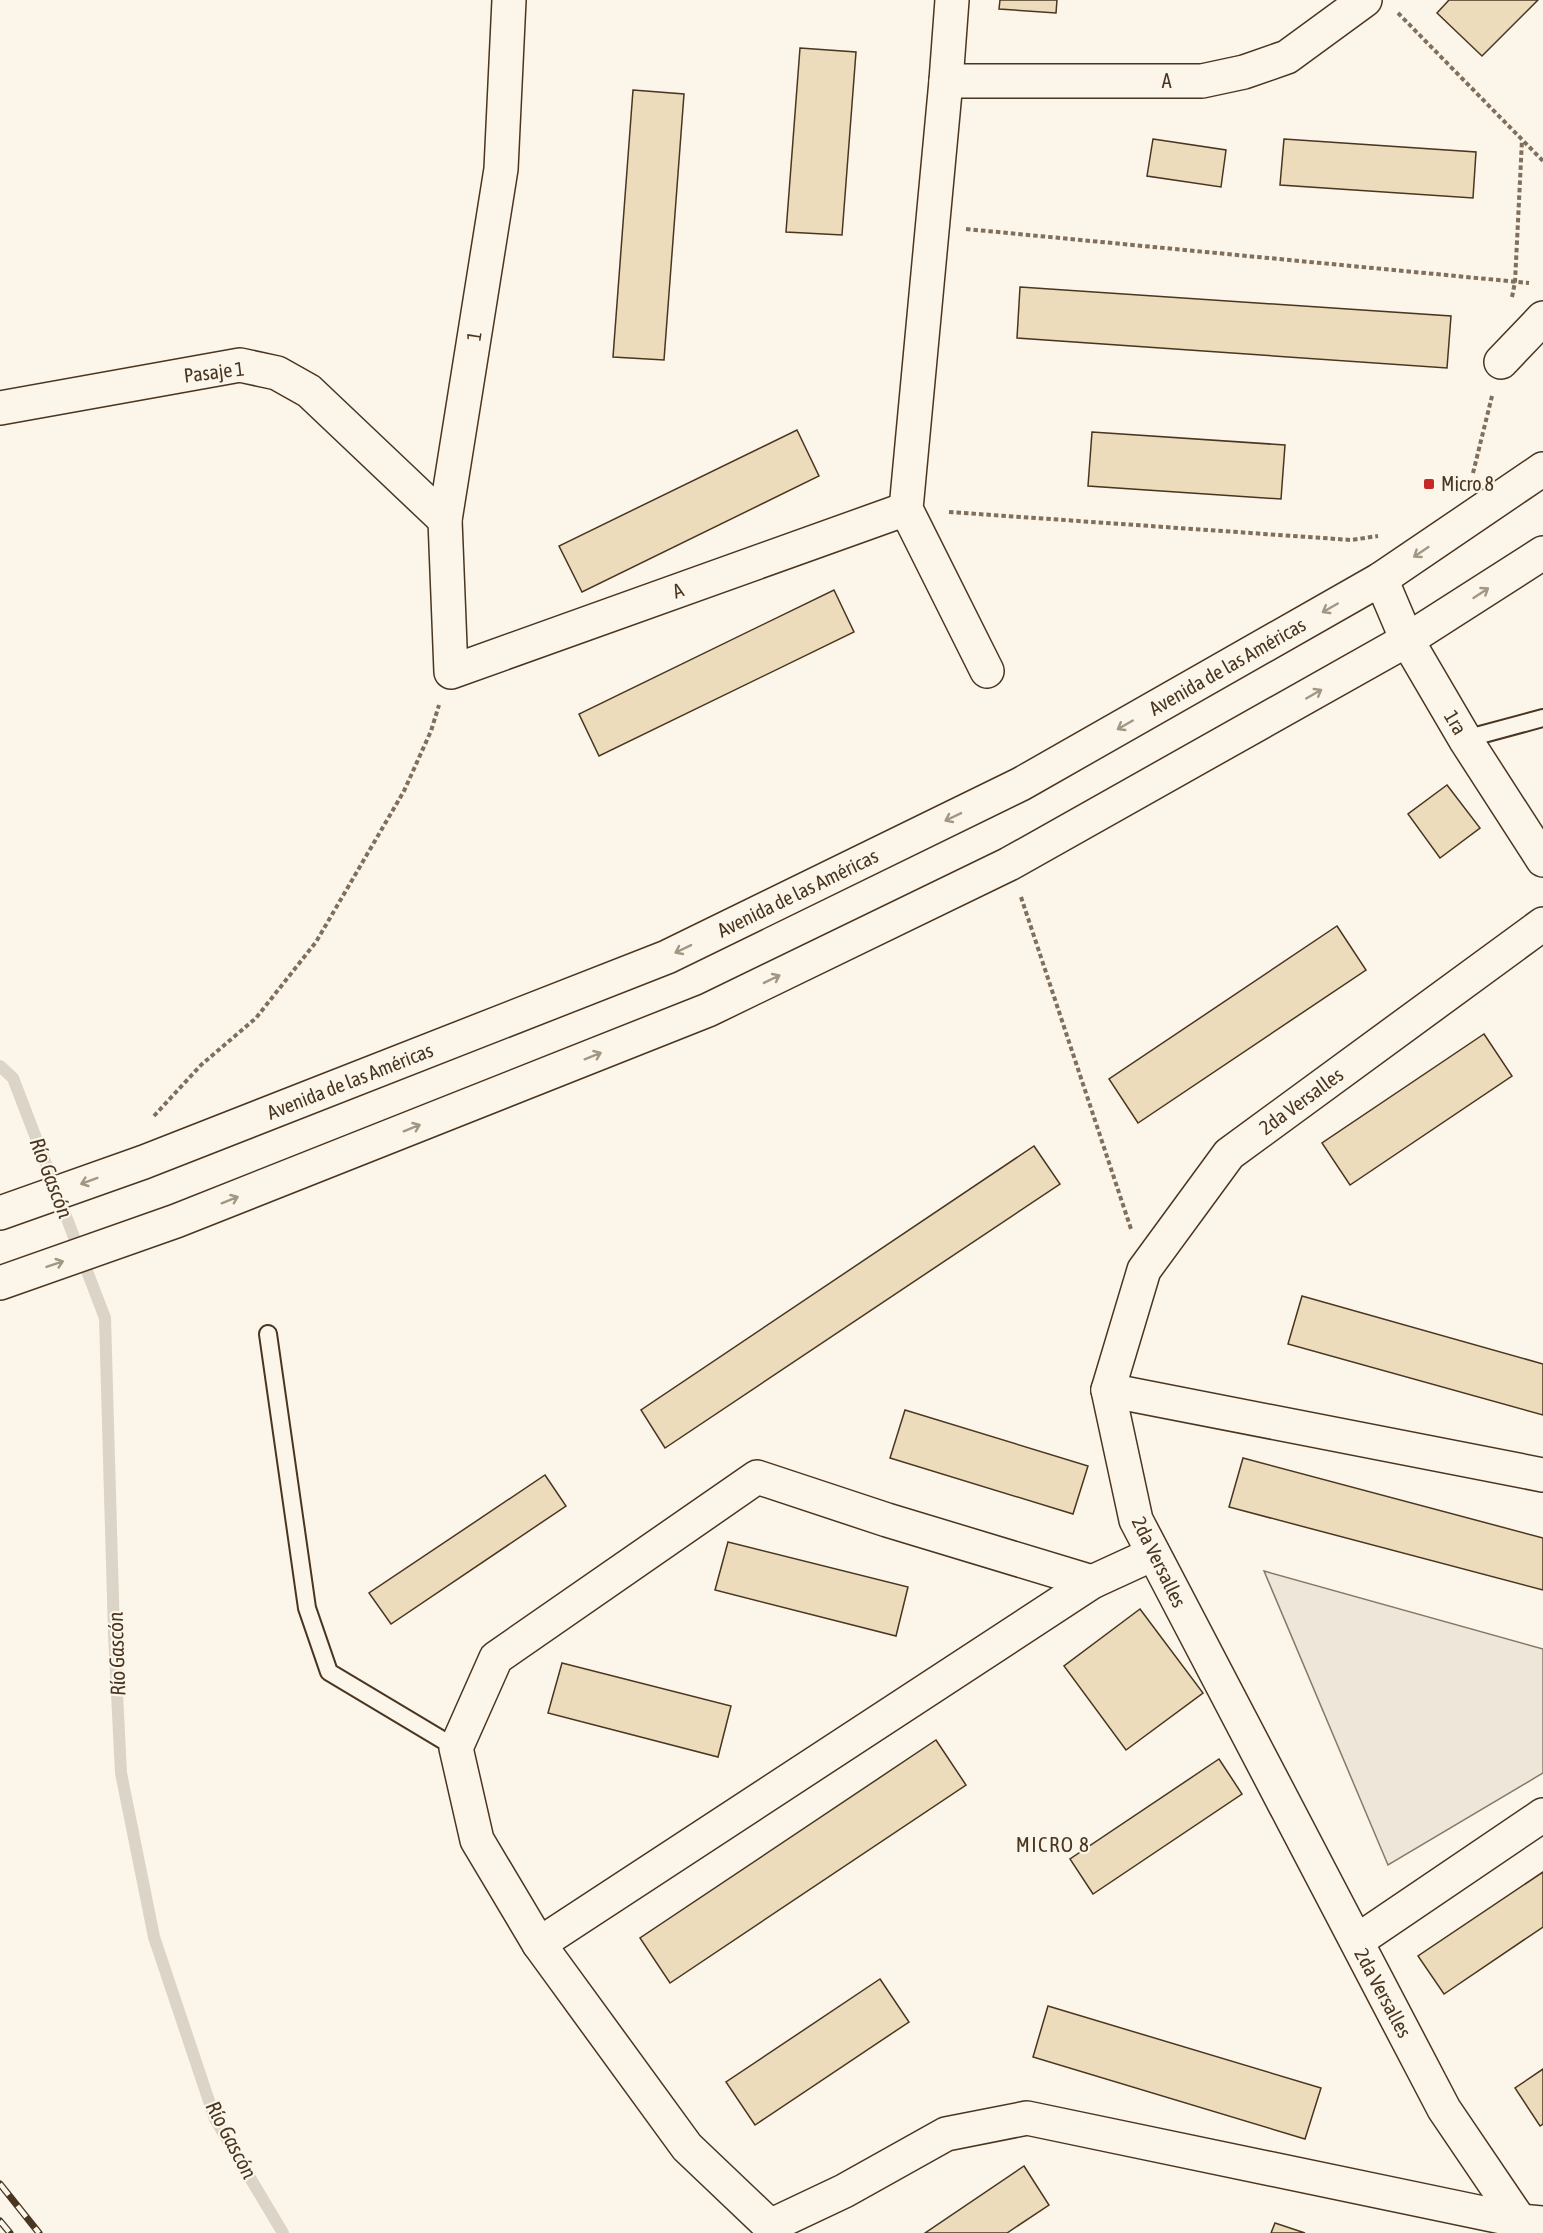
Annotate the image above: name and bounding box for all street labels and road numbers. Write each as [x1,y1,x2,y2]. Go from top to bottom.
street label: A [1162,69,1172,92]
street label: 1 [461,329,486,342]
street label: Pasaje 1 [182,356,246,387]
street label: A [669,578,687,603]
street label: Avenida de las Américas [1145,612,1309,720]
street label: 1ra [1440,706,1472,739]
street label: Avenida de las Américas [713,844,882,942]
street label: Avenida de las Américas [264,1038,436,1124]
street label: 2da Versalles [1255,1062,1347,1139]
street label: 2da Versalles [1128,1513,1191,1611]
street label: 2da Versalles [1350,1944,1417,2041]

